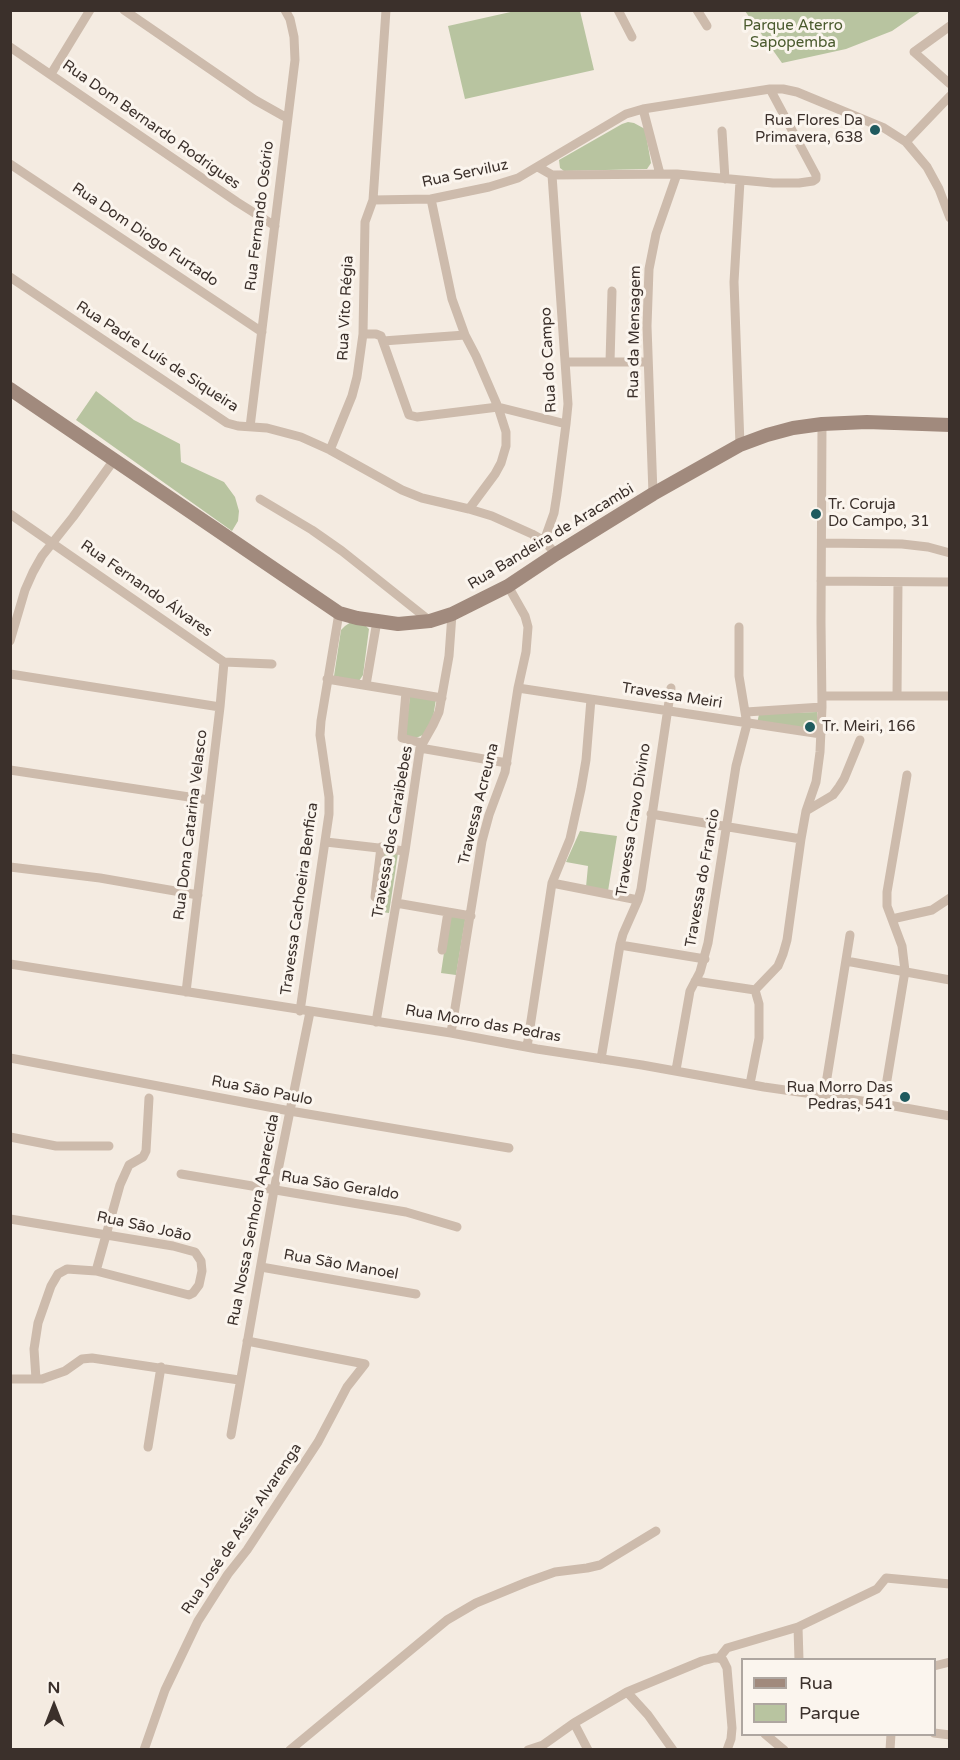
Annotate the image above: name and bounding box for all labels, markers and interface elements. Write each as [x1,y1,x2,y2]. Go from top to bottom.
park label: Parque Aterro Sapopemba [743,17,843,52]
street label: Rua Dom Bernardo Rodrigues [59,57,243,193]
place label: Rua Flores Da Primavera, 638 [755,112,863,147]
marker: Rua Flores Da Primavera, 638 [868,123,882,137]
street label: Rua Fernando Osório [242,140,278,292]
street label: Rua Serviluz [420,156,510,192]
street label: Rua Dom Diogo Furtado [68,179,222,291]
street label: Rua Vito Régia [334,255,358,361]
street label: Rua da Mensagem [625,265,645,399]
street label: Rua Padre Luís de Siqueira [72,298,242,416]
street label: Rua do Campo [537,307,561,413]
street label: Rua Bandeira de Aracambi [465,480,637,594]
place label: Tr. Coruja Do Campo, 31 [828,496,930,531]
marker: Tr. Coruja Do Campo, 31 [809,507,823,521]
street label: Rua Fernando Álvares [77,537,215,641]
street label: Travessa Meiri [621,679,723,713]
place label: Tr. Meiri, 166 [822,718,915,736]
marker: Tr. Meiri, 166 [803,720,817,734]
street label: Rua Dona Catarina Velasco [170,729,212,921]
street label: Travessa Acreuna [455,741,503,867]
street label: Travessa Cravo Divino [613,742,655,898]
street label: Travessa dos Caraibebes [369,744,417,920]
street label: Travessa Cachoeira Benfica [278,801,322,997]
street label: Travessa do Francio [682,807,724,949]
street label: Rua Morro das Pedras [404,1001,562,1047]
street label: Rua São Paulo [210,1072,314,1110]
place label: Rua Morro Das Pedras, 541 [786,1079,893,1114]
marker: Rua Morro Das Pedras, 541 [898,1090,912,1104]
street label: Rua Nossa Senhora Aparecida [225,1112,283,1328]
street label: Rua São Geraldo [280,1168,400,1204]
street label: Rua São João [95,1208,193,1246]
street label: Rua São Manoel [282,1246,400,1284]
street label: Rua José de Assis Alvarenga [178,1440,306,1618]
legend [741,1658,936,1736]
text: Rua [799,1672,833,1694]
north arrow [24,1676,84,1736]
text: N [48,1678,60,1698]
text: Parque [799,1702,860,1724]

